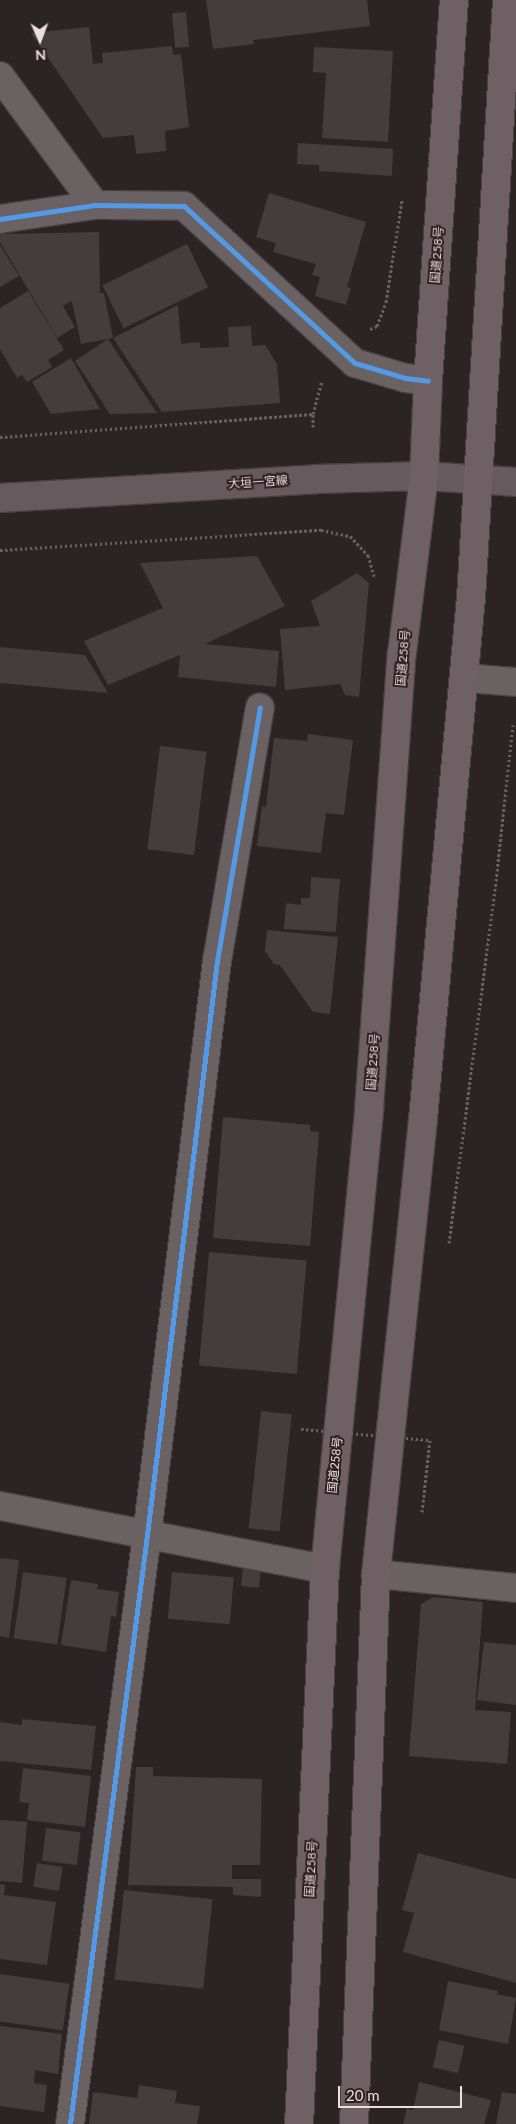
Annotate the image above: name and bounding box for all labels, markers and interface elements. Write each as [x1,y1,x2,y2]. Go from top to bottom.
north arrow [15,15,65,65]
text: N [35,47,46,64]
street label: 国道258号 [428,226,446,284]
street label: 大垣一宮線 [228,473,288,491]
street label: 国道258号 [393,629,413,687]
street label: 国道258号 [364,1033,382,1091]
street label: 国道258号 [325,1436,345,1494]
street label: 国道258号 [302,1840,320,1898]
scale bar [341,2076,465,2108]
text: 20 m [346,2086,380,2104]

